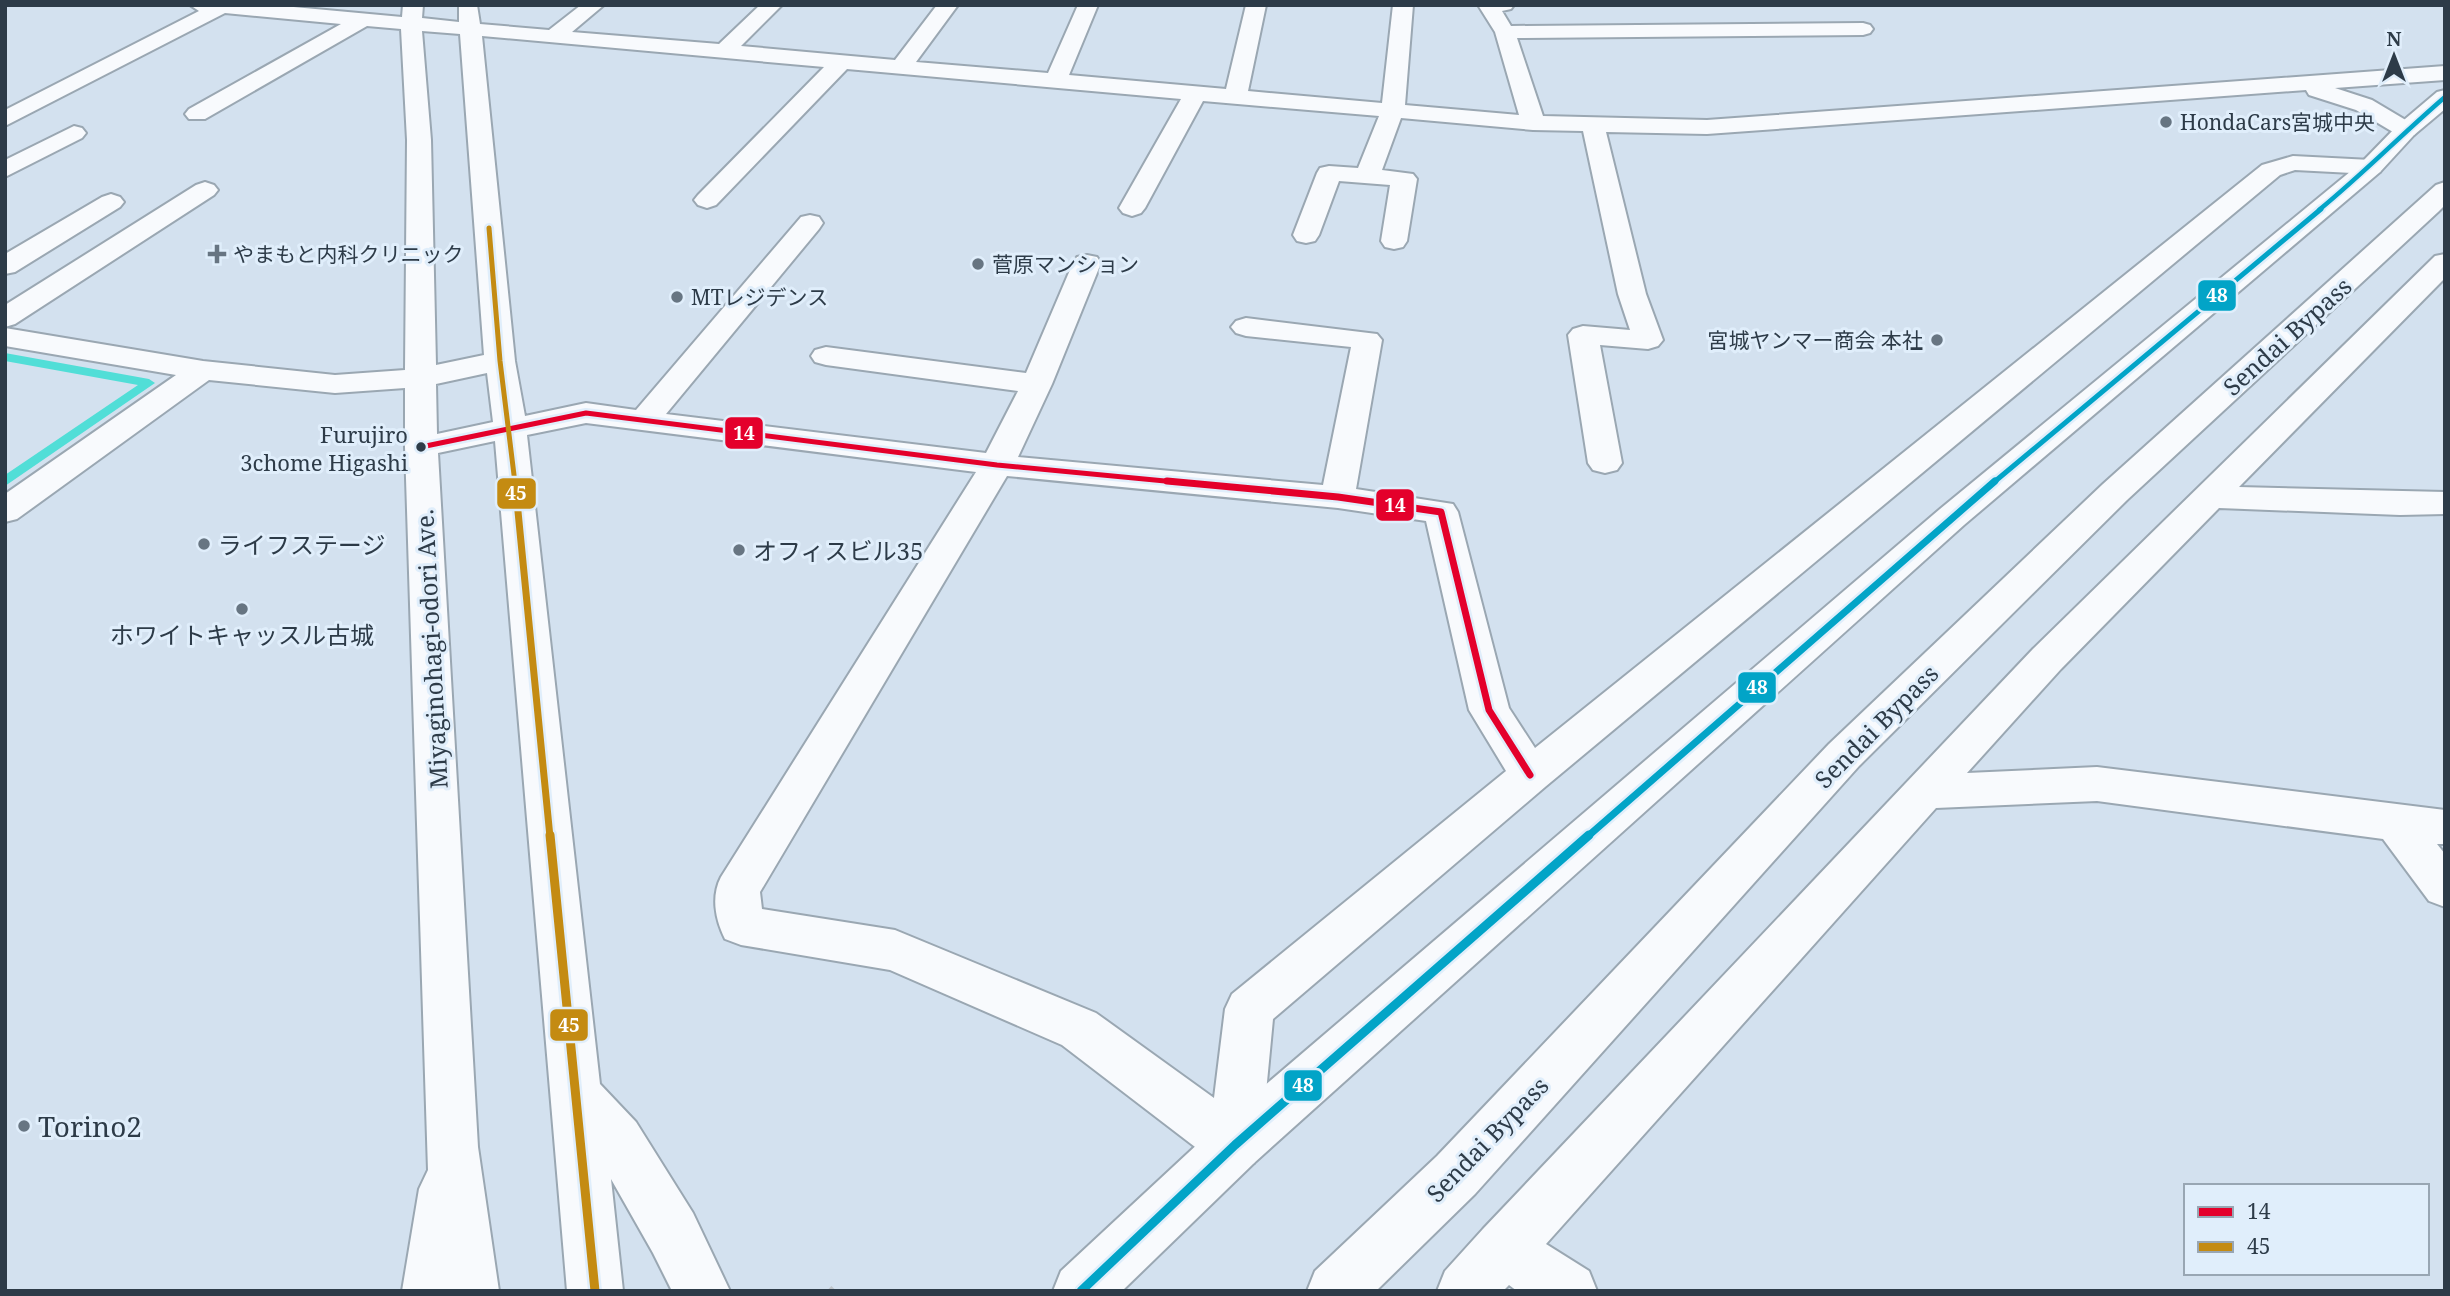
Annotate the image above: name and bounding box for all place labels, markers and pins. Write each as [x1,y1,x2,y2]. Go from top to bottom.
place label: HondaCars宮城中央 [2180,108,2375,136]
marker: HondaCars宮城中央 [2158,114,2174,130]
place label: やまもと内科クリニック [233,240,464,268]
marker: やまもと内科クリニック [207,244,227,264]
place label: 菅原マンション [992,250,1139,278]
marker: 菅原マンション [970,256,986,272]
place label: MTレジデンス [691,283,828,311]
marker: MTレジデンス [669,289,685,305]
place label: 宮城ヤンマー商会 本社 [1708,326,1923,354]
marker: 宮城ヤンマー商会 本社 [1929,332,1945,348]
place label: Furujiro 3chome Higashi [240,419,408,477]
marker: Furujiro 3chome Higashi [414,440,428,454]
place label: ライフステージ [218,528,386,561]
place label: オフィスビル35 [753,534,923,567]
marker: ライフステージ [196,536,212,552]
marker: オフィスビル35 [731,542,747,558]
marker: ホワイトキャッスル古城 [234,601,250,617]
place label: ホワイトキャッスル古城 [110,618,374,651]
place label: Torino2 [38,1107,142,1145]
marker: Torino2 [16,1118,32,1134]

